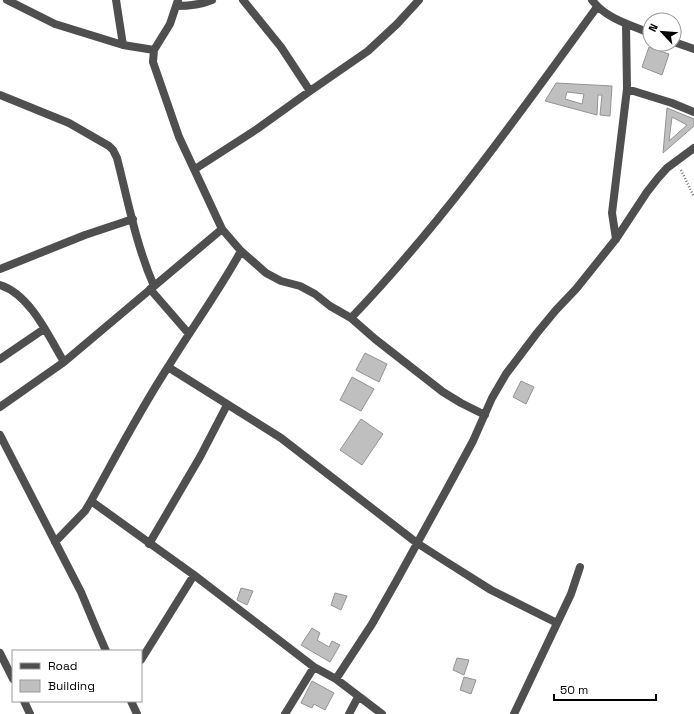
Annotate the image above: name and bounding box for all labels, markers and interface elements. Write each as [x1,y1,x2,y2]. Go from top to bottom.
north arrow [642,12,682,52]
text: N [645,21,661,34]
legend [12,650,142,702]
text: Road [48,658,77,674]
scale bar [554,676,656,702]
text: Building [48,678,95,694]
text: 50 m [560,682,588,698]

